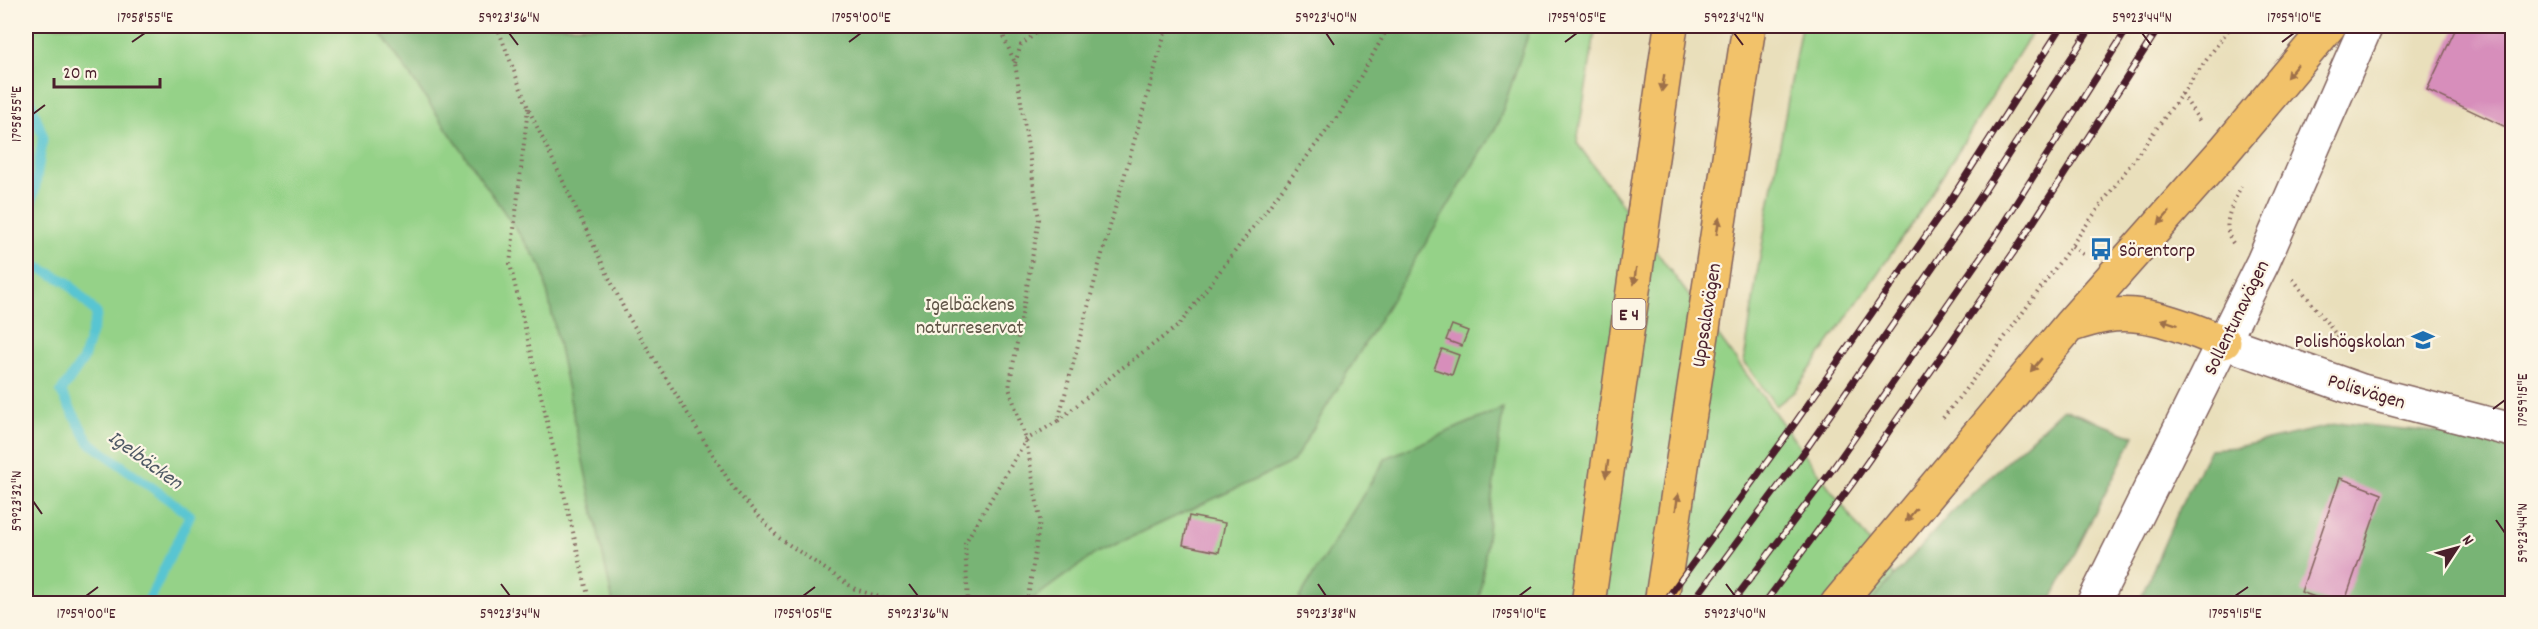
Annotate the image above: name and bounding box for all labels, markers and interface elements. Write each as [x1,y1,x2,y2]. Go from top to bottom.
text: 17°58'55"E [117,8,173,30]
text: 59°23'36"N [478,8,540,30]
text: 17°59'00"E [831,8,891,30]
text: 59°23'40"N [1295,8,1357,30]
text: 17°59'05"E [1548,8,1606,30]
text: 59°23'42"N [1704,8,1764,30]
text: 59°23'44"N [2112,8,2172,30]
text: 17°59'10"E [2267,8,2321,30]
scale bar [54,51,160,89]
text: 20 m [63,62,97,87]
one-way arrow [2286,63,2299,78]
one-way arrow [1658,74,1667,93]
text: 17°58'55"E [7,86,29,142]
one-way arrow [2158,210,2171,225]
one-way arrow [1714,217,1723,236]
bus stop icon: Sörentorp [2088,236,2114,262]
place label: Sörentorp [2119,238,2195,266]
street label: Sollentunavägen [2198,256,2278,381]
street label: Uppsalavägen [1686,261,1730,370]
one-way arrow [1630,267,1639,286]
park label: Igelbäckens naturreservat [916,292,1024,343]
road number: E 4 [1612,299,1646,329]
one-way arrow [2160,317,2178,326]
school or university icon: Polishögskolan [2410,327,2436,353]
place label: Polishögskolan [2294,329,2405,357]
one-way arrow [2030,357,2043,372]
street label: Polisvägen [2324,368,2408,418]
text: 17°59'15"E [2513,373,2535,427]
water label: Igelbäcken [101,424,189,499]
one-way arrow [1603,460,1612,479]
text: 59°23'32"N [7,471,29,531]
one-way arrow [1672,493,1681,512]
text: 59°23'44"N [2513,503,2535,563]
one-way arrow [1905,507,1918,522]
north arrow [2427,518,2487,578]
text: N [2455,531,2479,551]
text: 17°59'00"E [56,604,116,626]
text: 59°23'34"N [480,604,540,626]
text: 17°59'05"E [774,604,832,626]
text: 59°23'36"N [887,604,949,626]
text: 59°23'38"N [1296,604,1356,626]
text: 17°59'10"E [1492,604,1546,626]
text: 59°23'40"N [1704,604,1766,626]
text: 17°59'15"E [2209,604,2262,626]

